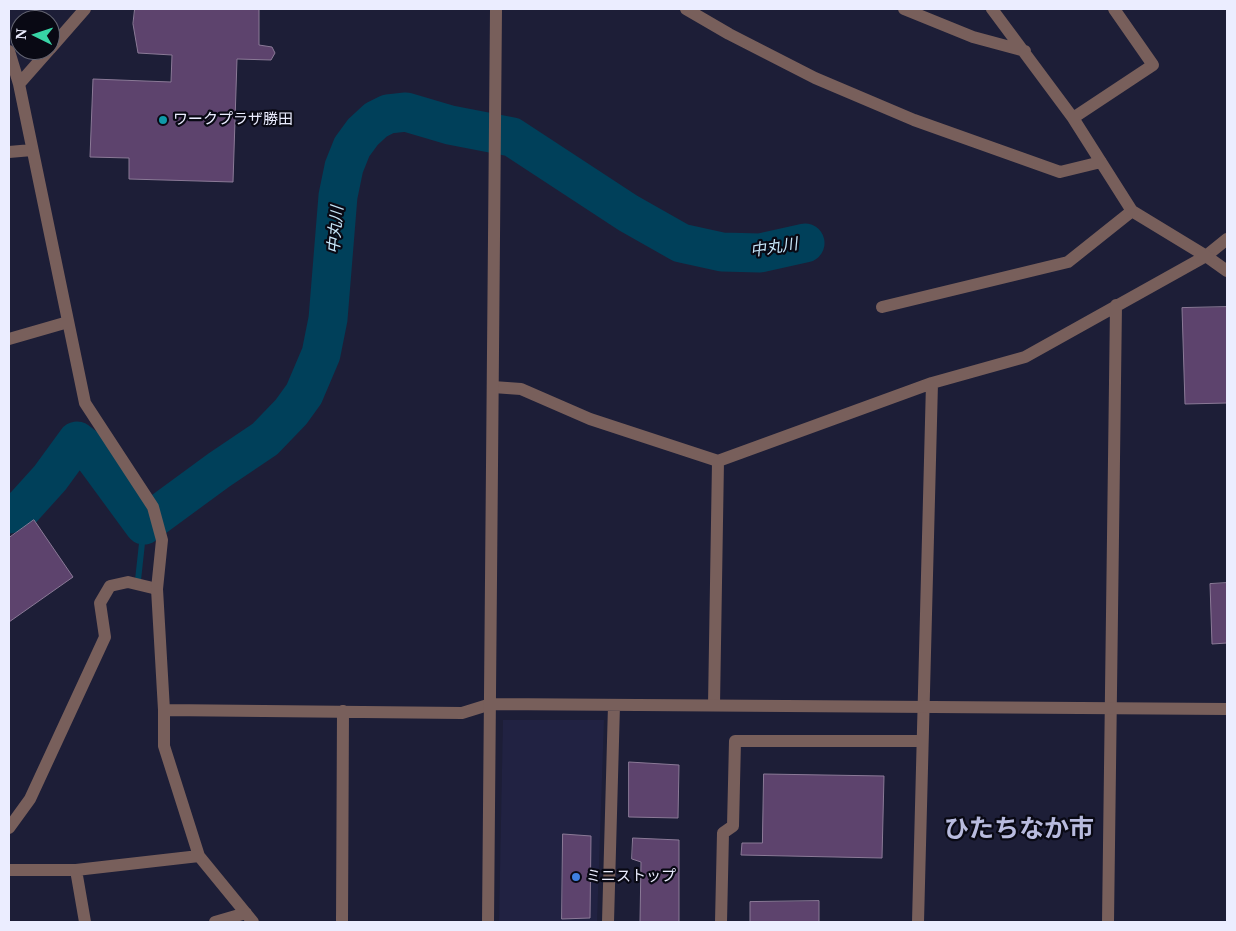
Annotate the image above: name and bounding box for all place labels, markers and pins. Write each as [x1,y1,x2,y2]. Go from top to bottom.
place label: ワークプラザ勝田 [173,111,293,129]
marker: ワークプラザ勝田 [157,114,169,126]
place label: ミニストップ [586,868,676,886]
marker: ミニストップ [570,871,582,883]

